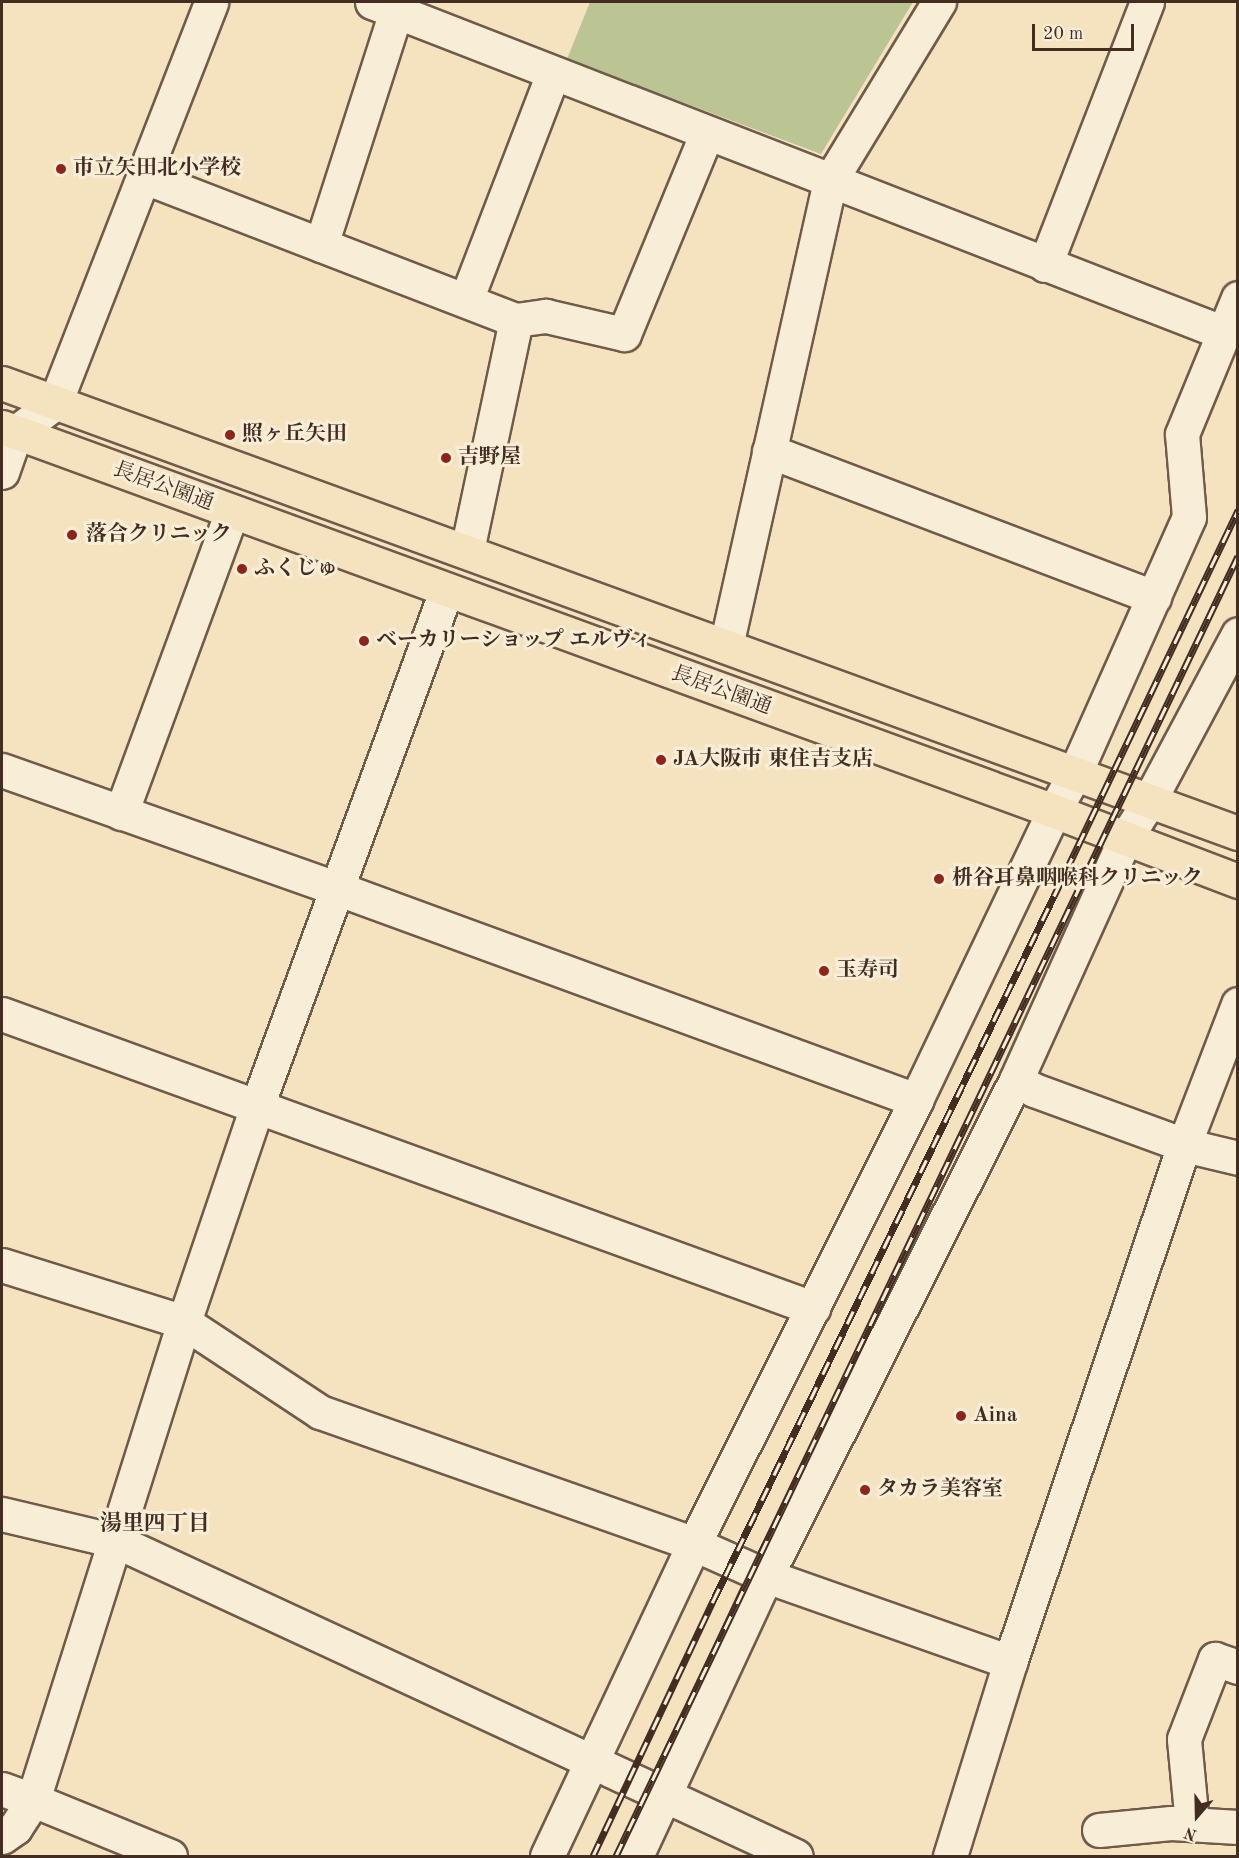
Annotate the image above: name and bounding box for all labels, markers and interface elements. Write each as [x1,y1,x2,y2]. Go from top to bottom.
scale bar [1035,12,1137,50]
text: 20 m [1043,25,1083,43]
place label: 市立矢田北小学校 [73,156,241,182]
marker: 市立矢田北小学校 [54,162,68,176]
place label: 照ヶ丘矢田 [242,422,347,448]
marker: 照ヶ丘矢田 [223,428,237,442]
place label: 吉野屋 [458,445,521,471]
marker: 吉野屋 [439,451,453,465]
street label: 長居公園通 [109,457,217,517]
place label: 落合クリニック [86,522,233,548]
marker: 落合クリニック [63,526,81,544]
place label: ふくじゅ [254,556,338,582]
marker: ふくじゅ [235,562,249,576]
place label: ベーカリーショップ エルヴィ [376,628,655,654]
marker: ベーカリーショップ エルヴィ [357,634,371,648]
street label: 長居公園通 [667,661,775,721]
place label: JA大阪市 東住吉支店 [673,747,873,773]
marker: JA大阪市 東住吉支店 [654,753,668,767]
place label: 枡谷耳鼻咽喉科クリニック [952,866,1204,892]
marker: 枡谷耳鼻咽喉科クリニック [930,870,948,888]
place label: 玉寿司 [836,958,899,984]
marker: 玉寿司 [817,964,831,978]
place label: Aina [973,1403,1017,1429]
marker: Aina [954,1409,968,1423]
place label: タカラ美容室 [877,1477,1003,1503]
marker: タカラ美容室 [858,1483,872,1497]
district label: 湯里四丁目 [100,1512,210,1538]
north arrow [1167,1786,1227,1846]
text: N [1182,1823,1199,1843]

